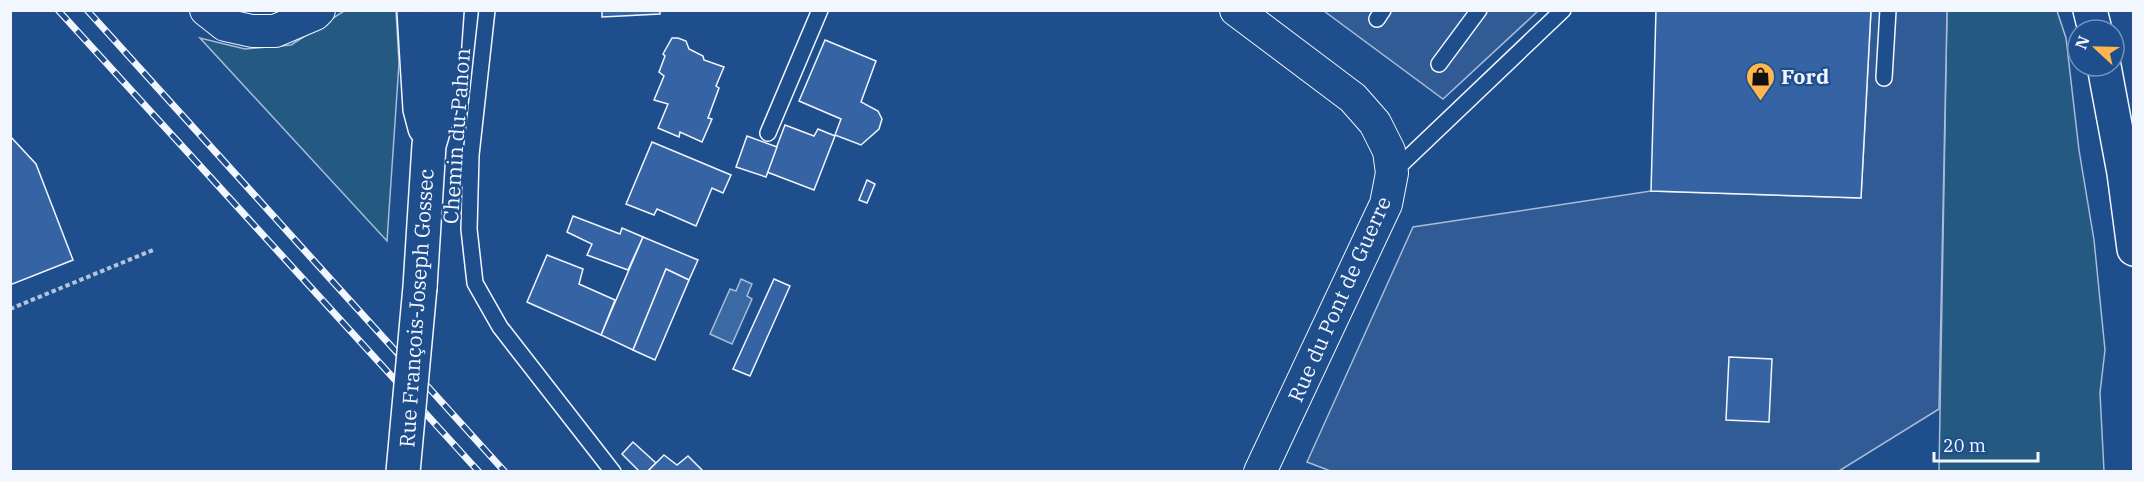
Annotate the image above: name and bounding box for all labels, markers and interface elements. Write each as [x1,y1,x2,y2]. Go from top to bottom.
north arrow [2066,18,2126,78]
text: N [2070,33,2094,52]
street label: Chemin du Pahon [436,47,476,225]
shop icon: Ford [1744,60,1776,102]
place label: Ford [1781,62,1829,90]
street label: Rue François-Joseph Gossec [392,168,440,448]
street label: Rue du Pont de Guerre [1281,192,1397,406]
scale bar [1934,425,2038,463]
text: 20 m [1943,434,1986,457]

